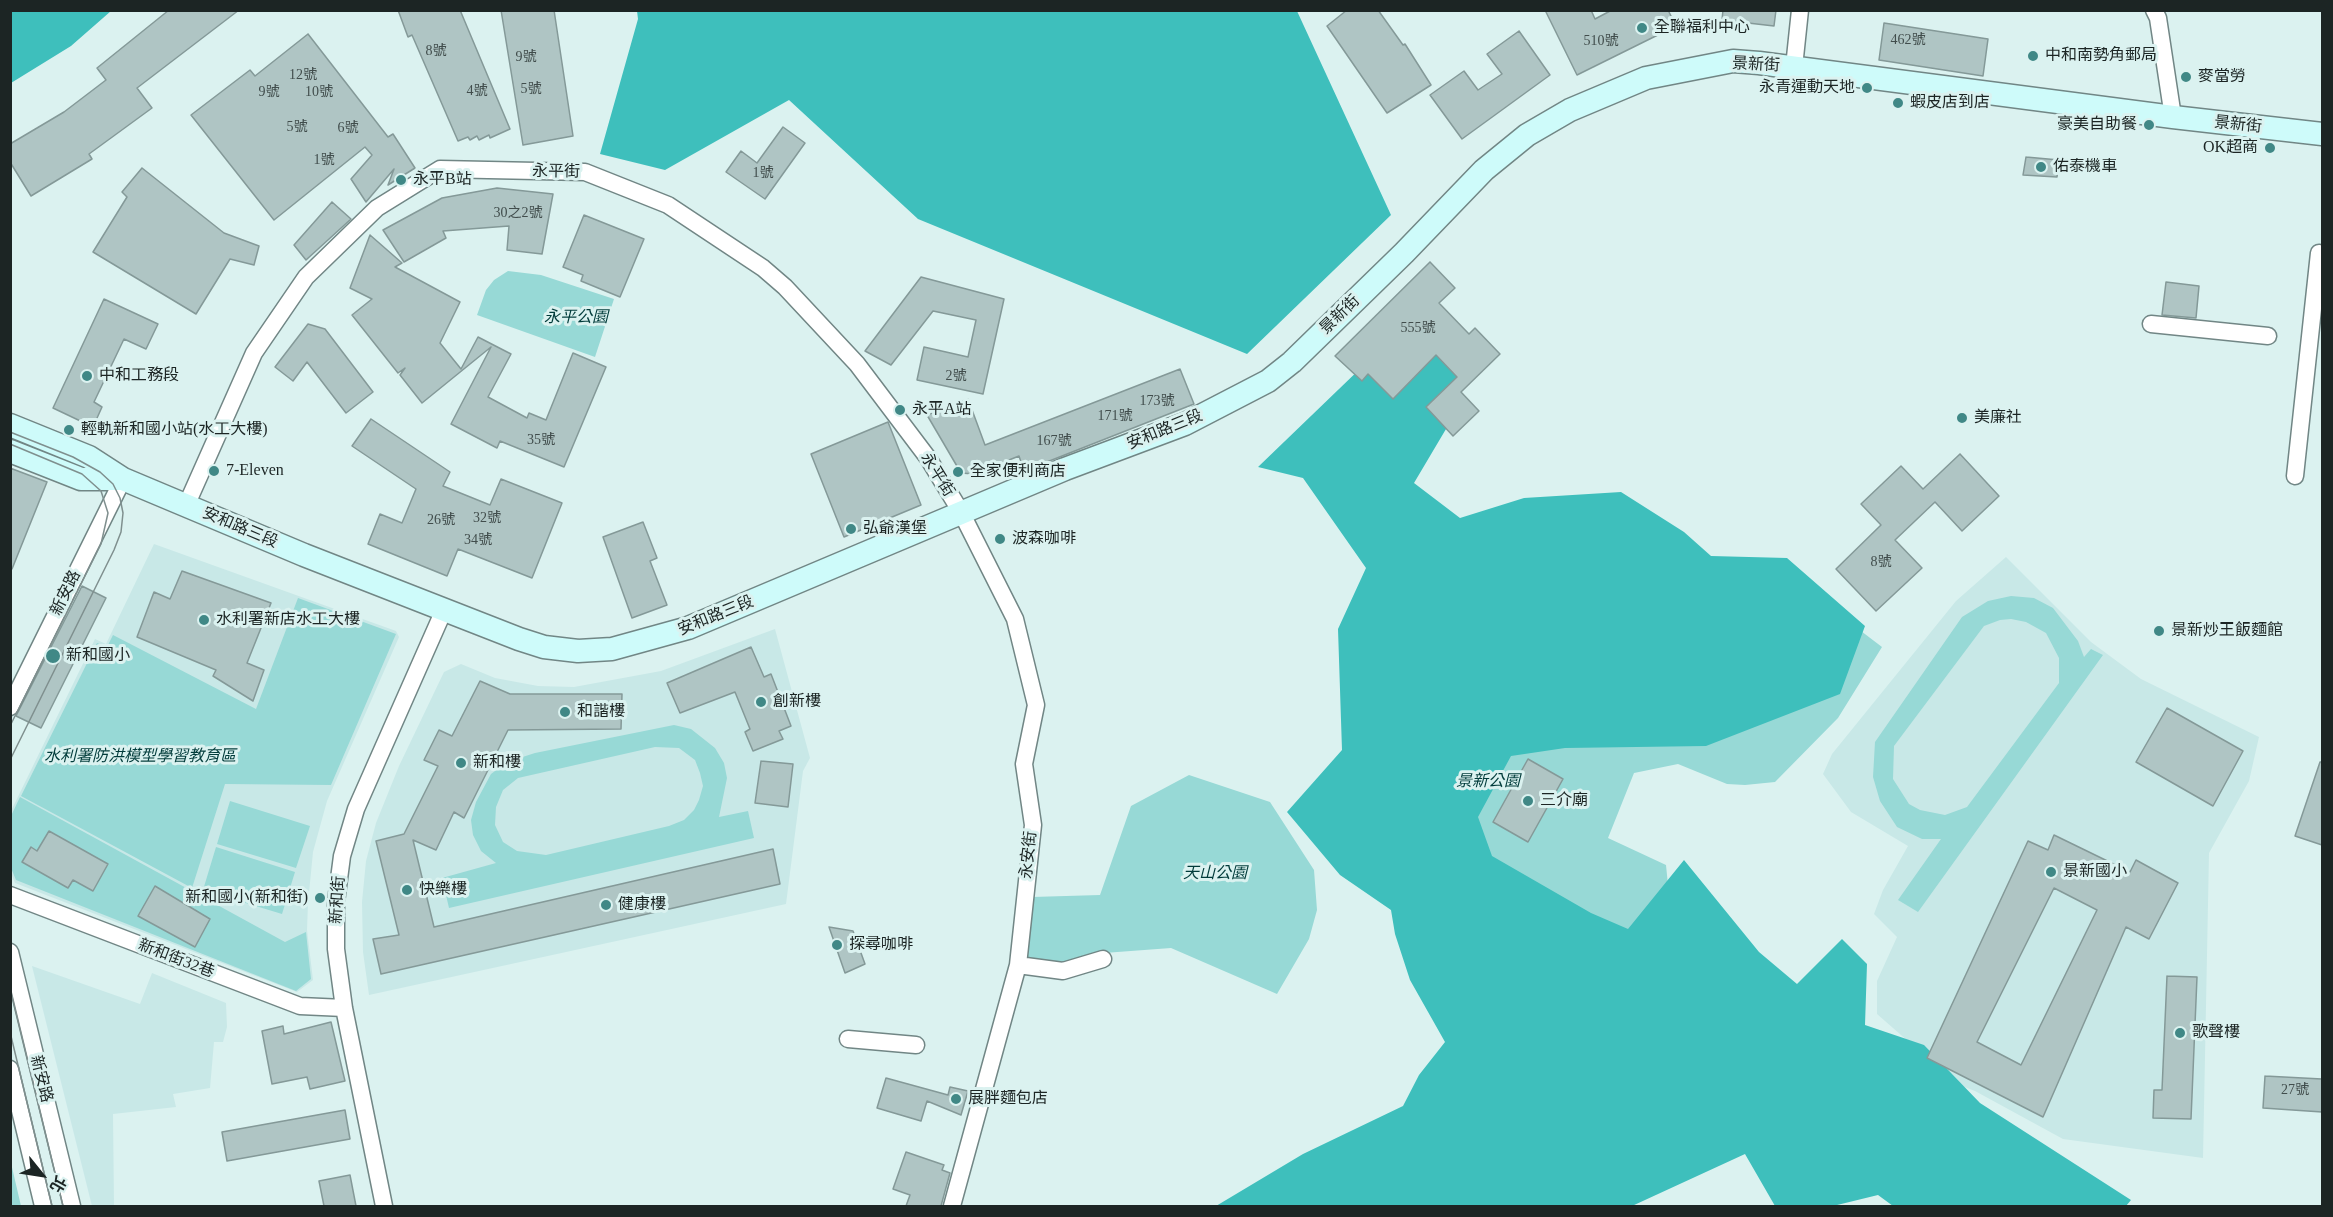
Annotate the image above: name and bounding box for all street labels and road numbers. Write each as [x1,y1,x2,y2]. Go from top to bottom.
street label: 景新街 [1732,54,1780,76]
street label: 景新街 [2213,113,2263,137]
street label: 永平街 [532,162,580,182]
street label: 景新街 [1316,291,1364,339]
street label: 安和路三段 [1124,406,1206,454]
street label: 永平街 [916,450,958,500]
street label: 安和路三段 [199,504,281,552]
street label: 新安路 [47,567,85,619]
street label: 安和路三段 [675,592,757,640]
street label: 永安街 [1017,830,1041,880]
street label: 新和街 [327,875,349,925]
street label: 新和街32巷 [135,936,217,982]
street label: 新安路 [26,1053,56,1105]

